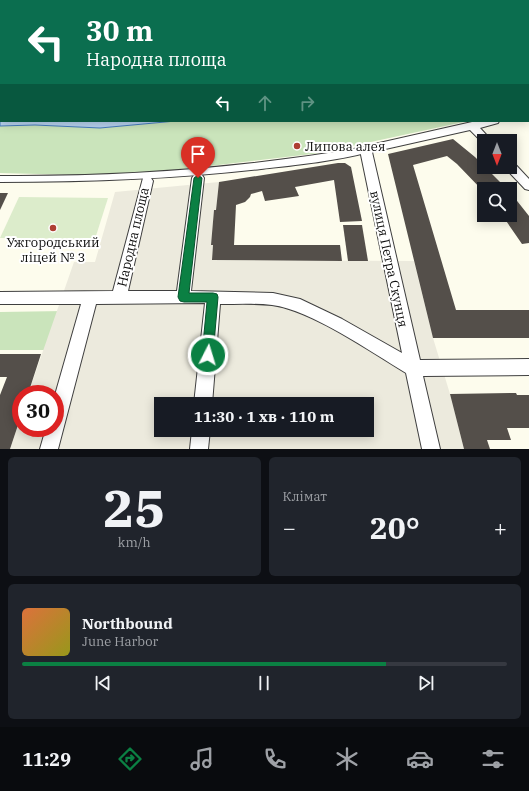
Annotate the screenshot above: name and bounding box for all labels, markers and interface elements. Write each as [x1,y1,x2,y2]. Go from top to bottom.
text: 30 m [86,12,153,49]
icon: left [20,16,72,68]
text: Народна площа [86,48,227,71]
icon: left [212,92,234,114]
icon: ahead [254,92,276,114]
icon: right [296,92,318,114]
north arrow [477,134,517,174]
map controls [477,134,517,222]
pin [181,137,215,178]
place label: Липова алея [305,138,385,155]
marker: Липова алея [292,141,302,151]
icon: arrive [187,143,209,165]
button: search [477,182,517,222]
street label: Народна площа [113,186,153,288]
street label: вулиця Петра Скунця [366,189,412,329]
marker: Ужгородський ліцей № 3 [48,223,58,233]
place label: Ужгородський ліцей № 3 [6,234,100,266]
position arrow [187,334,229,376]
speed limit sign: 30 [12,385,64,437]
text: 11:30 · 1 хв · 110 m [194,407,334,426]
text: 25 [103,474,165,541]
text: Клімат [283,488,327,505]
text: 20° [370,508,420,547]
text: − [283,513,296,542]
text: + [494,513,507,542]
text: km/h [118,534,151,551]
text: Northbound [82,614,173,633]
text: June Harbor [82,633,158,650]
icon: previous [92,672,114,694]
icon: pause [253,672,275,694]
icon: next [415,672,437,694]
icon: directions [116,745,144,773]
icon: music [188,745,216,773]
icon: phone [261,745,289,773]
icon: climate [333,745,361,773]
icon: car [406,745,434,773]
icon: filters [479,745,507,773]
text: 11:29 [22,748,71,771]

